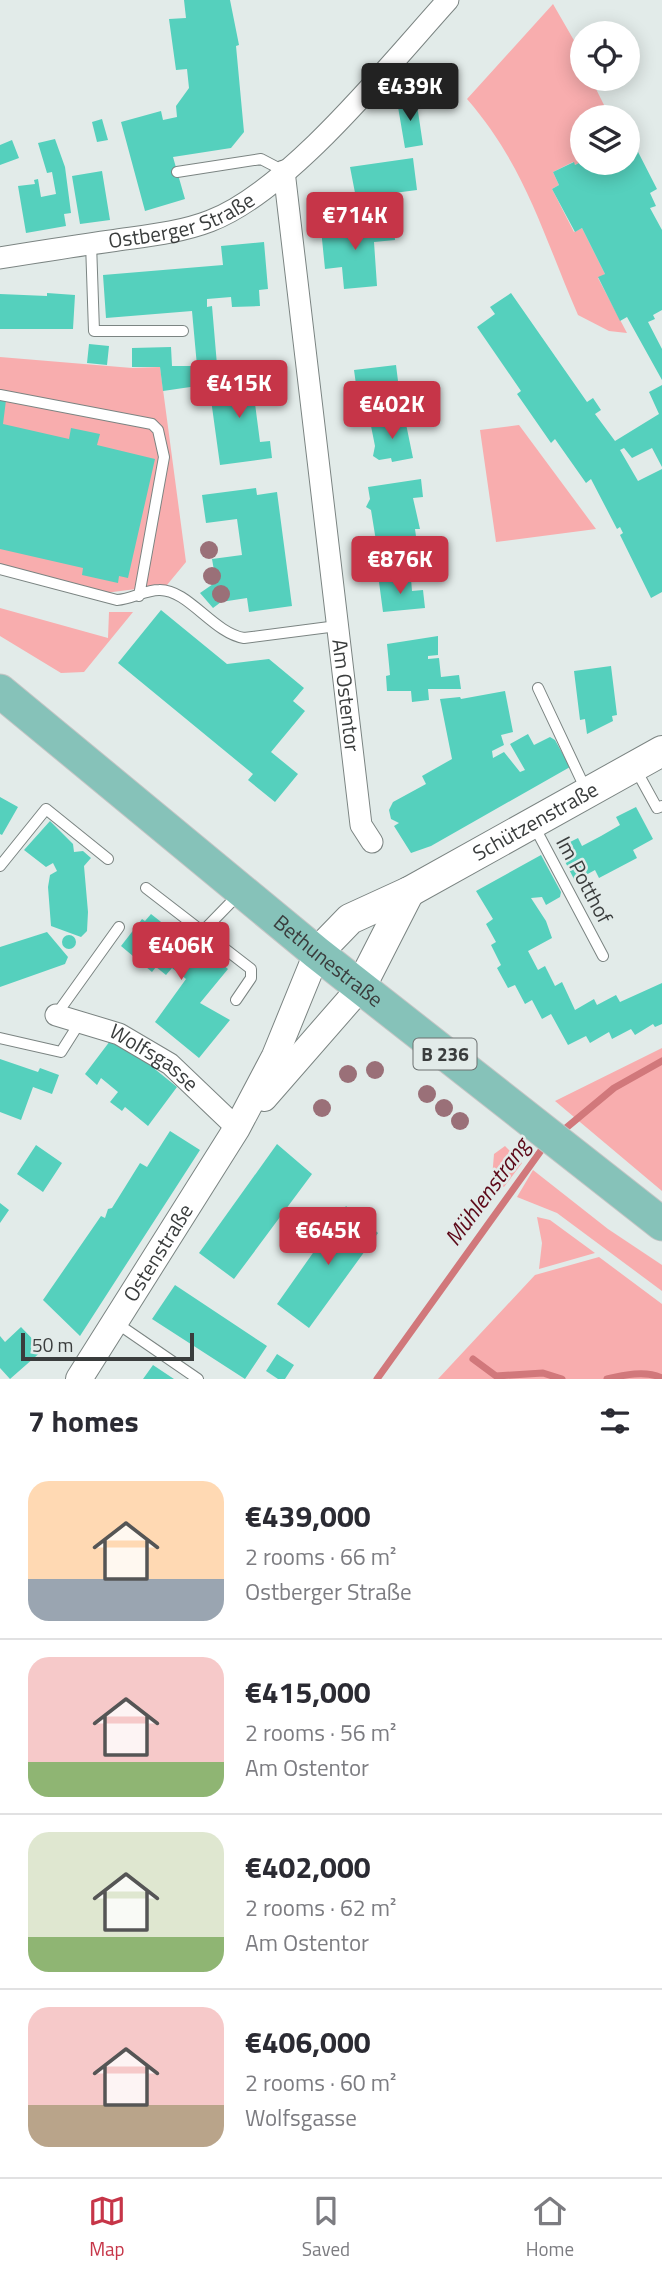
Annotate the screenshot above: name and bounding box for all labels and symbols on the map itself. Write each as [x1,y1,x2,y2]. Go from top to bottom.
pin: €439K [361,64,459,123]
street label: Ostberger Straße [106,184,261,256]
pin: €714K [306,192,404,252]
pin: €415K [190,360,288,420]
pin: €402K [343,382,441,441]
pin: €876K [351,536,449,596]
street label: Am Ostentor [324,637,369,753]
street label: Schützenstraße [466,773,604,869]
street label: Im Potthof [549,830,621,929]
street label: Bethunestraße [267,906,391,1014]
pin: €406K [132,922,230,982]
street label: Wolfsgasse [104,1015,206,1098]
road number: B 236 [414,1038,476,1070]
water label: Mühlenstrang [435,1129,539,1253]
street label: Ostenstraße [115,1197,201,1308]
pin: €645K [279,1208,377,1267]
scale bar [21,1330,194,1362]

